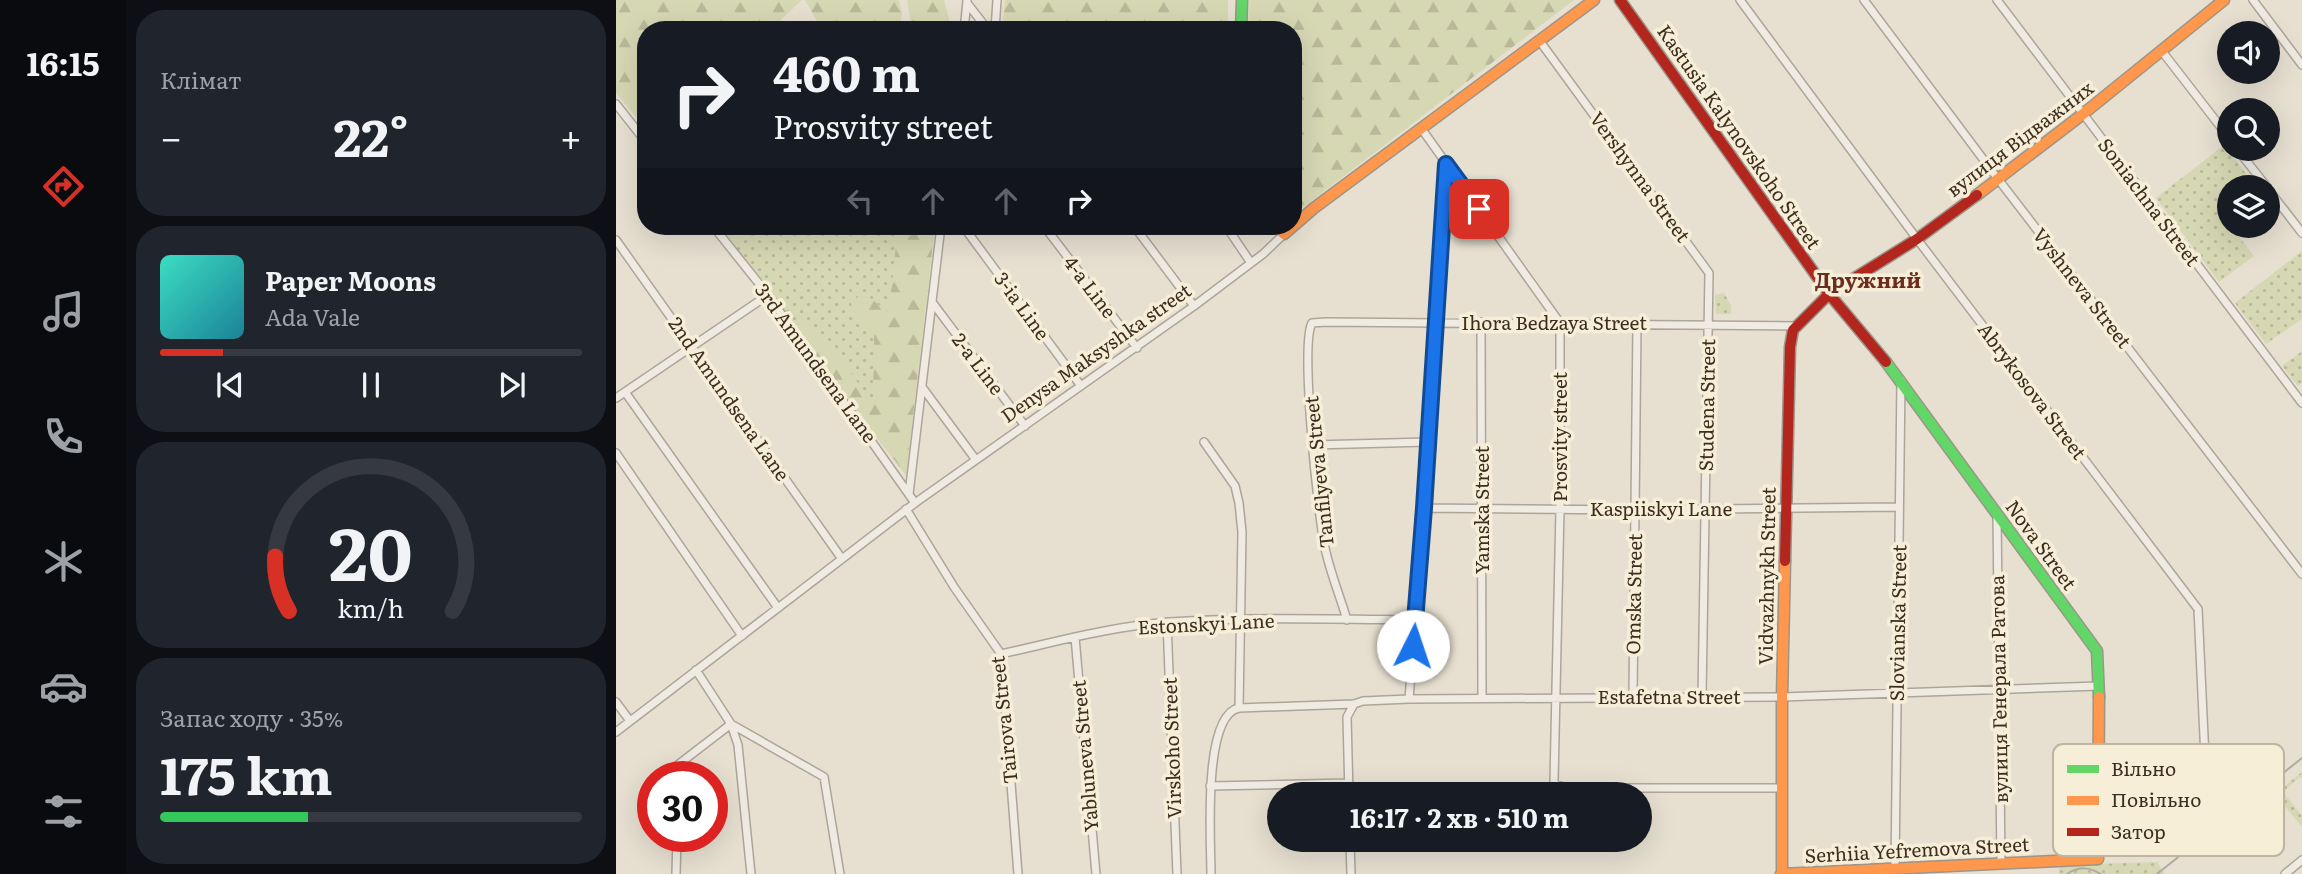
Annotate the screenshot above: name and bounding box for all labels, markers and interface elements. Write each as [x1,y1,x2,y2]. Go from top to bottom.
street label: Kastusia Kalynovskoho Street [1651,18,1829,255]
map controls [2217,21,2280,238]
button: sound [2217,21,2280,84]
text: 460 m [773,34,920,107]
text: 16:15 [26,38,100,86]
icon: right [658,49,749,140]
text: Клімат [160,62,242,96]
street label: вулиця Відважних [1940,73,2099,203]
text: 22° [333,96,409,173]
button: search [2217,98,2280,161]
text: Prosvity street [773,101,993,149]
street label: Vershynna Street [1584,105,1698,248]
text: − [160,107,182,164]
text: + [560,107,582,164]
street label: Soniachna Street [2092,131,2208,272]
icon: directions [39,162,88,211]
button: layers [2217,175,2280,238]
pin [1449,179,1509,239]
icon: left [841,182,879,220]
icon: ahead [914,182,952,220]
icon: ahead [987,182,1025,220]
icon: right [1060,182,1098,220]
icon: arrive [1460,190,1498,228]
street label: Vyshneva Street [2027,221,2139,354]
street label: 4-a Line [1058,249,1124,324]
text: Paper Moons [265,260,436,299]
district label: Дружний [1815,263,1921,294]
street label: 3-ia Line [989,266,1057,345]
street label: Denysa Maksyshka street [995,276,1197,429]
street label: 3rd Amundsena Lane [749,277,885,448]
icon: music [39,287,88,336]
text: Ada Vale [265,299,360,333]
street label: Ihora Bedzaya Street [1461,308,1647,336]
street label: 2nd Amundsena Lane [663,311,797,486]
street label: Abrykosova Street [1972,316,2094,465]
street label: 2-a Line [946,327,1011,400]
street label: Studena Street [1691,338,1721,472]
icon: previous [211,366,249,404]
icon: pause [352,366,390,404]
icon: next [493,366,531,404]
street label: Prosvity street [1545,371,1573,502]
street label: Tanfilyeva Street [1296,394,1340,549]
icon: phone [39,412,88,461]
street label: Yamska Street [1467,445,1495,574]
street label: Vidvazhnykh Street [1750,486,1782,665]
street label: Kaspiiskyi Lane [1590,494,1732,522]
street label: Nova Street [2000,494,2084,595]
text: 20 [329,495,413,603]
street label: Omska Street [1618,533,1648,655]
icon: climate [39,537,88,586]
street label: Slovianska Street [1882,544,1912,702]
street label: вулиця Генерала Ратова [1982,574,2014,803]
text: km/h [338,589,404,626]
street label: Estonskyi Lane [1137,605,1275,641]
position arrow [1376,609,1450,683]
street label: Tairova Street [982,655,1024,785]
icon: car [39,662,88,711]
street label: Virskoho Street [1155,676,1187,819]
street label: Yabluneva Street [1063,679,1105,833]
street label: Estafetna Street [1597,682,1741,710]
text: Запас ходу · 35% [160,700,343,734]
text: 175 km [160,734,333,811]
legend [2053,744,2284,856]
text: Вільно [2111,754,2176,782]
speed limit sign: 30 [637,761,728,852]
text: Повільно [2111,785,2201,813]
icon: filters [39,787,88,836]
text: 16:17 · 2 хв · 510 m [1350,797,1569,836]
text: Затор [2111,817,2166,845]
street label: Serhiia Yefremova Street [1804,829,2030,869]

